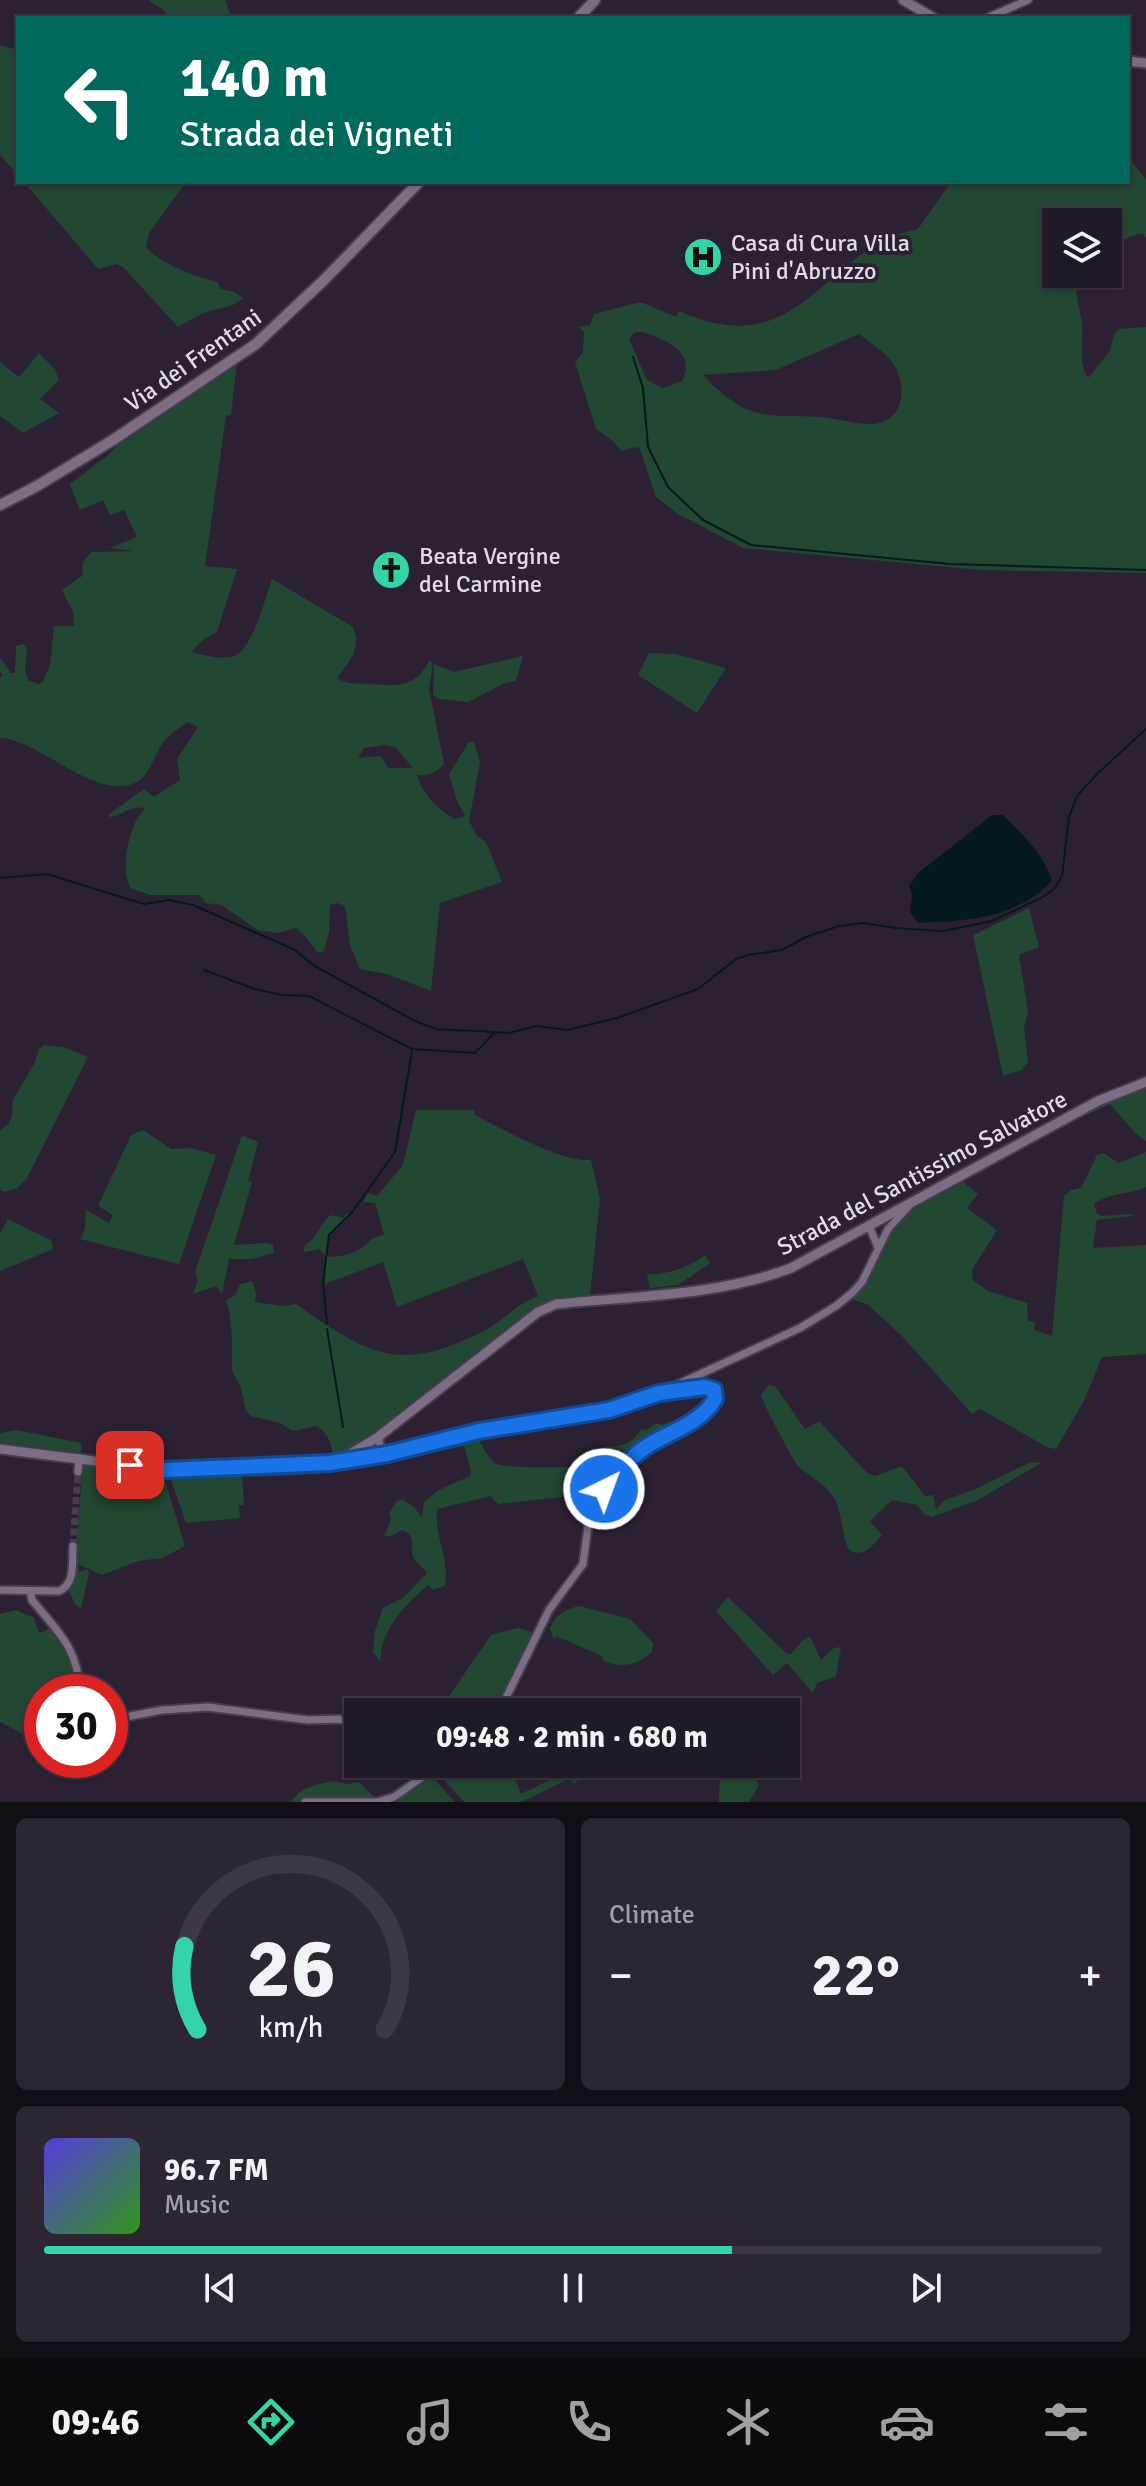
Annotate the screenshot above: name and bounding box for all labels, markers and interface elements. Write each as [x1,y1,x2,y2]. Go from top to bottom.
text: 140 m [180,43,328,112]
icon: left [48,48,152,152]
text: Strada dei Vigneti [180,112,453,157]
map controls [1042,208,1122,288]
button: layers [1042,208,1122,288]
place label: Casa di Cura Villa Pini d'Abruzzo [731,228,910,286]
hospital icon: Casa di Cura Villa Pini d'Abruzzo [682,236,724,278]
street label: Via dei Frentani [119,302,267,418]
place label: Beata Vergine del Carmine [419,541,561,599]
church icon: Beata Vergine del Carmine [370,549,412,591]
street label: Strada del Santissimo Salvatore [772,1084,1072,1262]
pin [96,1431,164,1499]
icon: arrive [108,1443,152,1487]
position arrow [562,1447,646,1531]
speed limit sign: 30 [24,1674,128,1778]
text: 09:48 · 2 min · 680 m [436,1719,708,1756]
text: Climate [609,1899,695,1931]
text: 26 [246,1918,335,2020]
text: 22° [811,1939,900,2013]
text: − [609,1949,633,2003]
text: + [1078,1949,1102,2003]
text: km/h [258,2010,323,2045]
text: 96.7 FM [164,2152,269,2189]
text: Music [164,2189,230,2221]
icon: previous [198,2266,242,2310]
icon: pause [551,2266,595,2310]
icon: next [904,2266,948,2310]
icon: directions [243,2394,299,2450]
icon: music [402,2394,458,2450]
icon: phone [561,2394,617,2450]
icon: climate [720,2394,776,2450]
icon: car [879,2394,935,2450]
icon: filters [1038,2394,1094,2450]
text: 09:46 [52,2400,140,2445]

